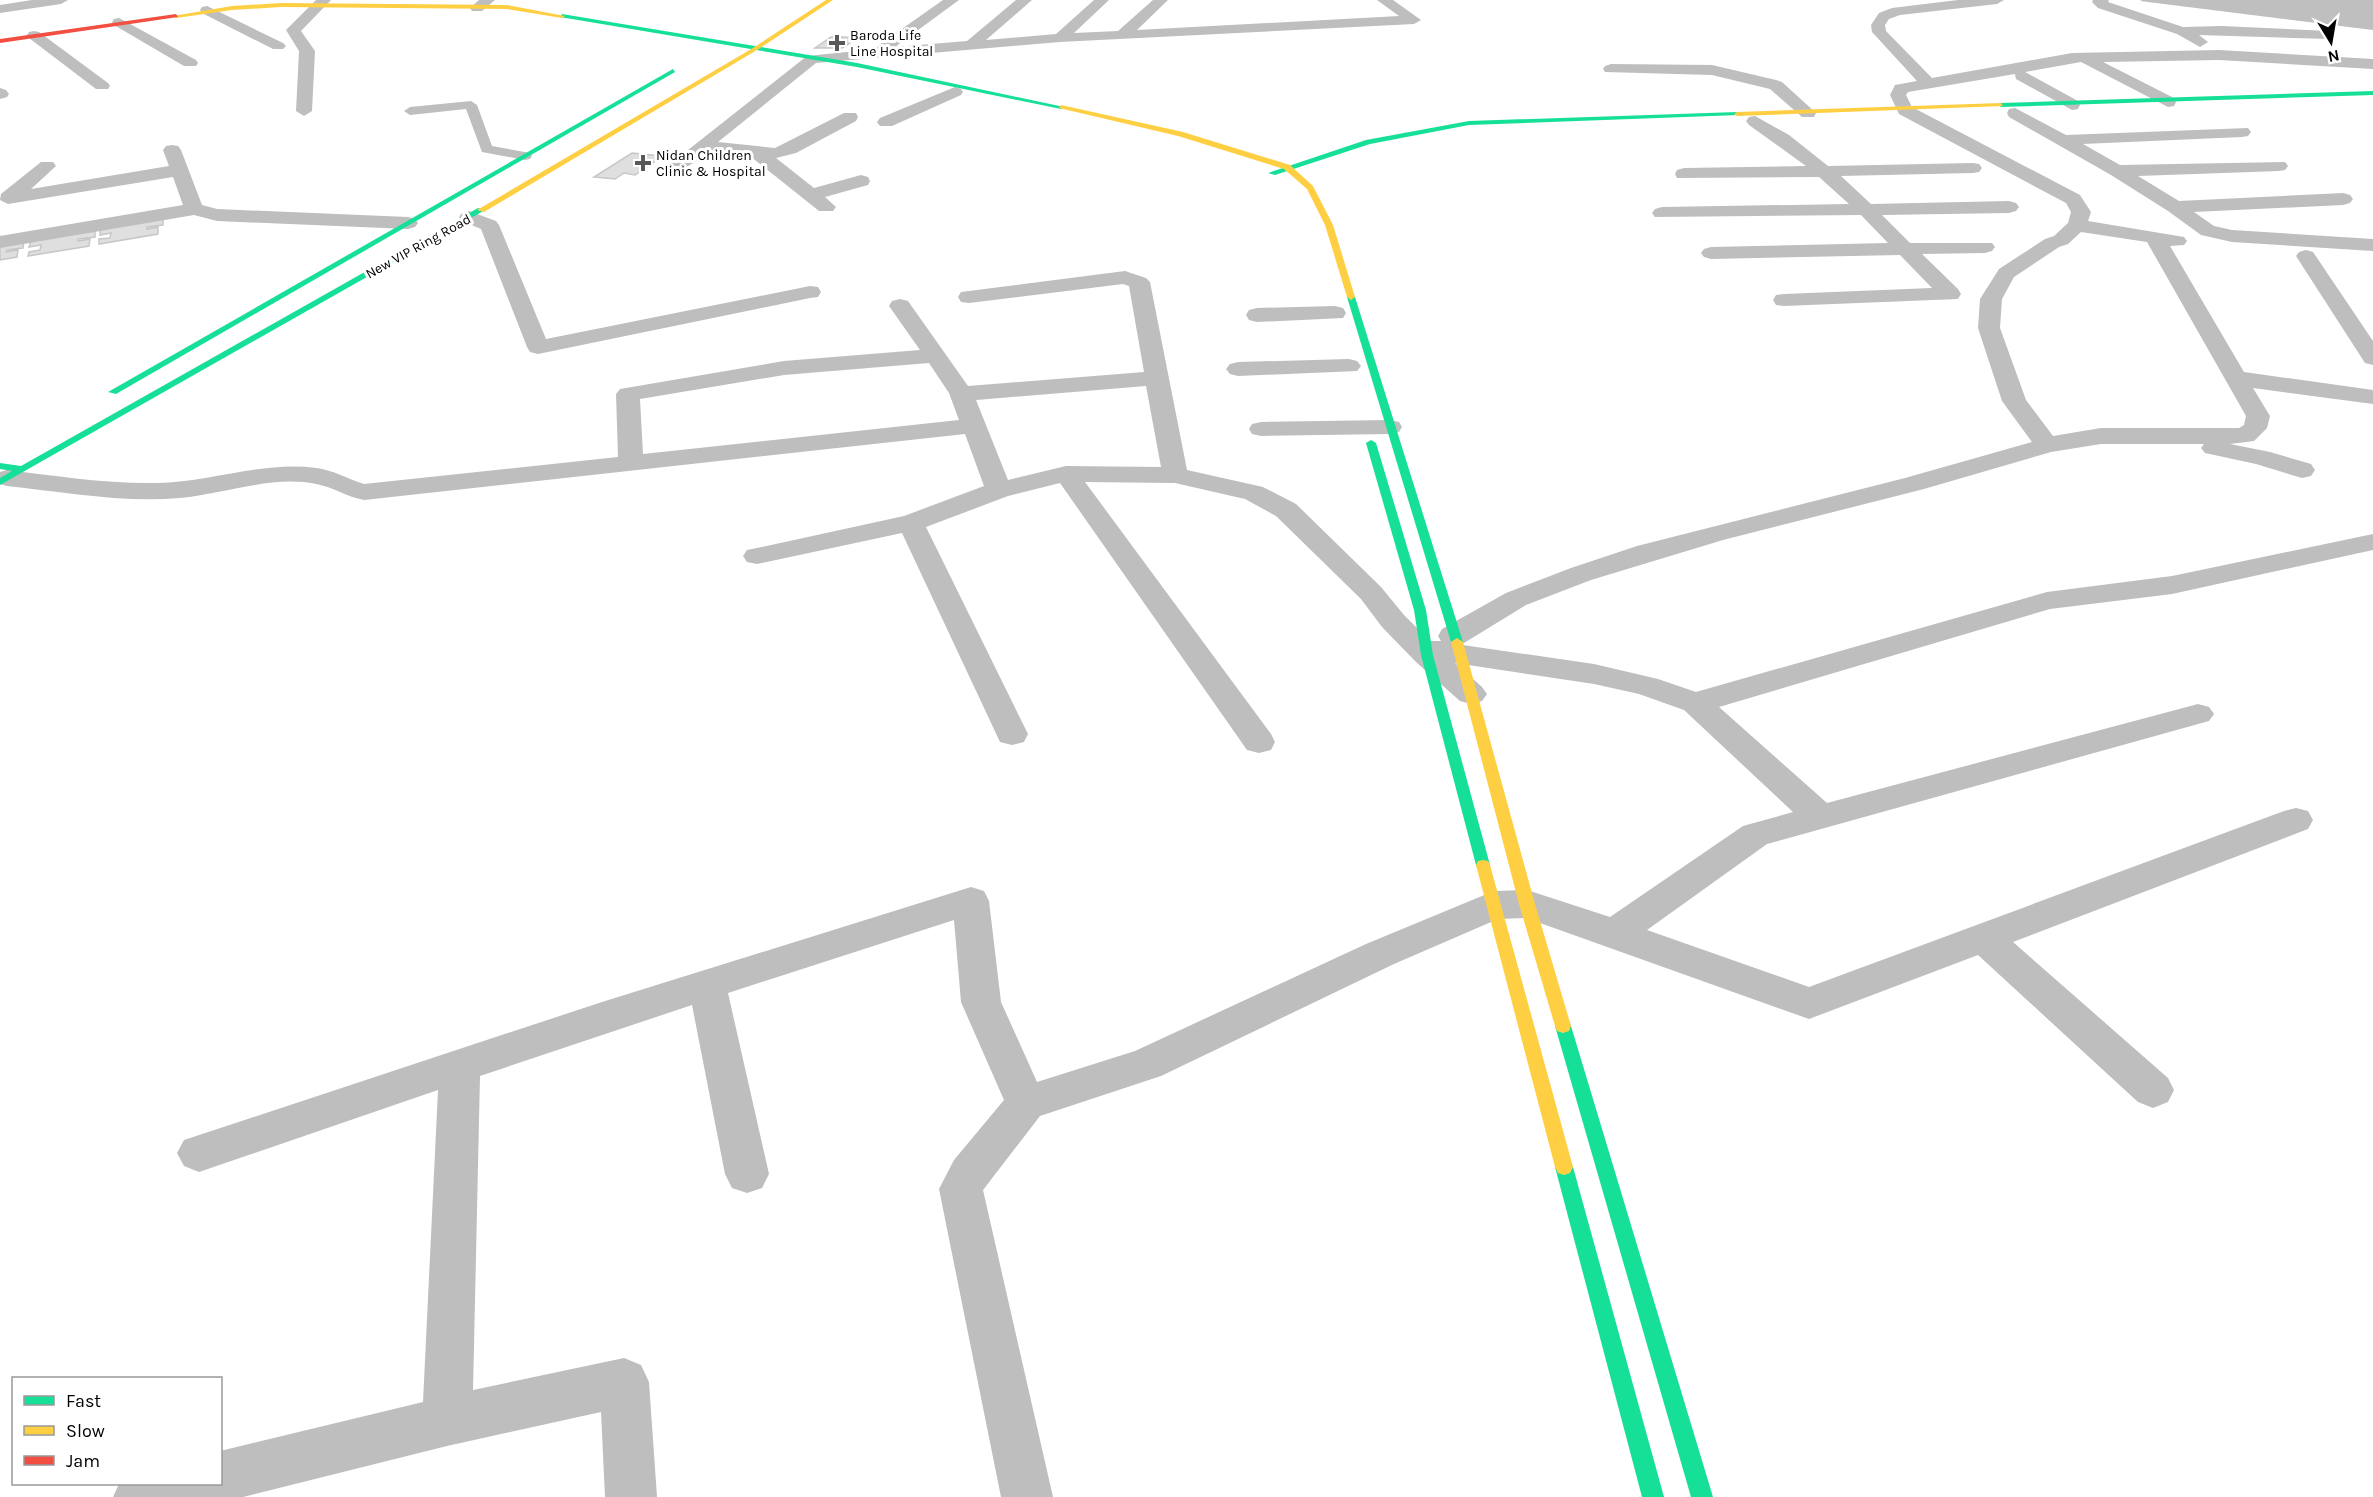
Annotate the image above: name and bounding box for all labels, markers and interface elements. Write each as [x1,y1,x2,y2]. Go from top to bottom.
north arrow [2301,12,2361,72]
place label: Baroda Life Line Hospital [850,27,933,60]
marker: Baroda Life Line Hospital [828,34,846,52]
text: N [2326,46,2341,67]
place label: Nidan Children Clinic & Hospital [656,147,766,180]
marker: Nidan Children Clinic & Hospital [634,154,652,172]
street label: New VIP Ring Road [363,210,474,282]
legend [12,1377,222,1485]
text: Fast [66,1390,101,1412]
text: Slow [66,1420,105,1442]
text: Jam [66,1450,100,1472]

